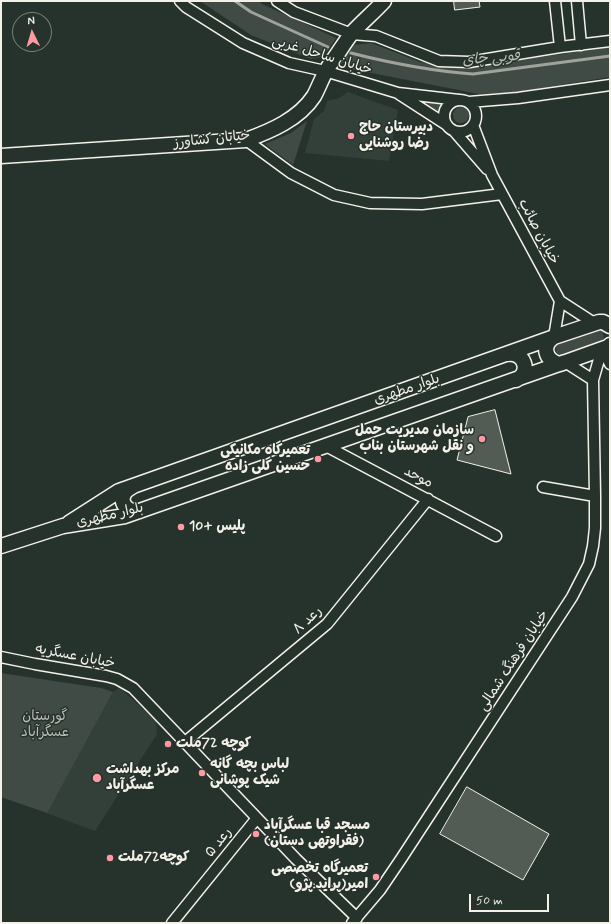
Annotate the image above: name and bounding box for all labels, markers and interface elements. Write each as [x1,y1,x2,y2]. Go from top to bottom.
north arrow [12,12,52,52]
text: N [27,14,35,28]
street label: خیابان ساحل غربی [270,33,374,79]
water label: قوبی چای [461,48,521,70]
place label: دبیرستان حاج رضا روشنایی [359,120,433,152]
street label: خیابان کشاورز [173,128,251,152]
marker: دبیرستان حاج رضا روشنایی [346,131,356,141]
street label: خیابان صائب [514,196,562,268]
street label: بلوار مطهری [372,371,442,409]
place label: سازمان مدیریت حمل و نقل شهرستان بناب [355,423,474,456]
marker: سازمان مدیریت حمل و نقل شهرستان بناب [477,434,487,444]
place label: تعمیرگاه مکانیکی حسین گلی زاده [220,443,310,476]
marker: تعمیرگاه مکانیکی حسین گلی زاده [313,454,323,464]
street label: موحد [401,463,435,493]
street label: بلوار مطهری [75,500,145,532]
place label: پلیس +10 [189,519,245,535]
marker: پلیس +10 [176,522,186,532]
street label: رعد ۸ [290,603,326,639]
street label: خیابان فرهنگ شمالی [475,608,553,714]
street label: خیابان عسگریه [34,641,116,673]
park label: گورستان عسگرآباد [21,709,69,742]
place label: کوچه 72ملت [176,736,251,752]
marker: کوچه 72ملت [163,739,173,749]
place label: لباس بچه گانه شیک پوشانی [210,757,289,790]
place label: مرکز بهداشت عسگرآباد [106,762,179,794]
marker: لباس بچه گانه شیک پوشانی [197,768,207,778]
marker: مرکز بهداشت عسگرآباد [91,772,103,784]
place label: مسجد قبا عسگرآباد (فقراوتهی دستان) [264,818,370,850]
street label: رعد ۵ [202,825,236,861]
marker: مسجد قبا عسگرآباد (فقراوتهی دستان) [251,829,261,839]
place label: کوچه72ملت [118,850,189,866]
marker: کوچه72ملت [105,853,115,863]
place label: تعمیرگاه تخصصی امیر(پراید.پژو) [271,861,368,894]
marker: تعمیرگاه تخصصی امیر(پراید.پژو) [371,872,381,882]
scale bar [471,886,551,912]
text: 50 m [476,893,503,909]

